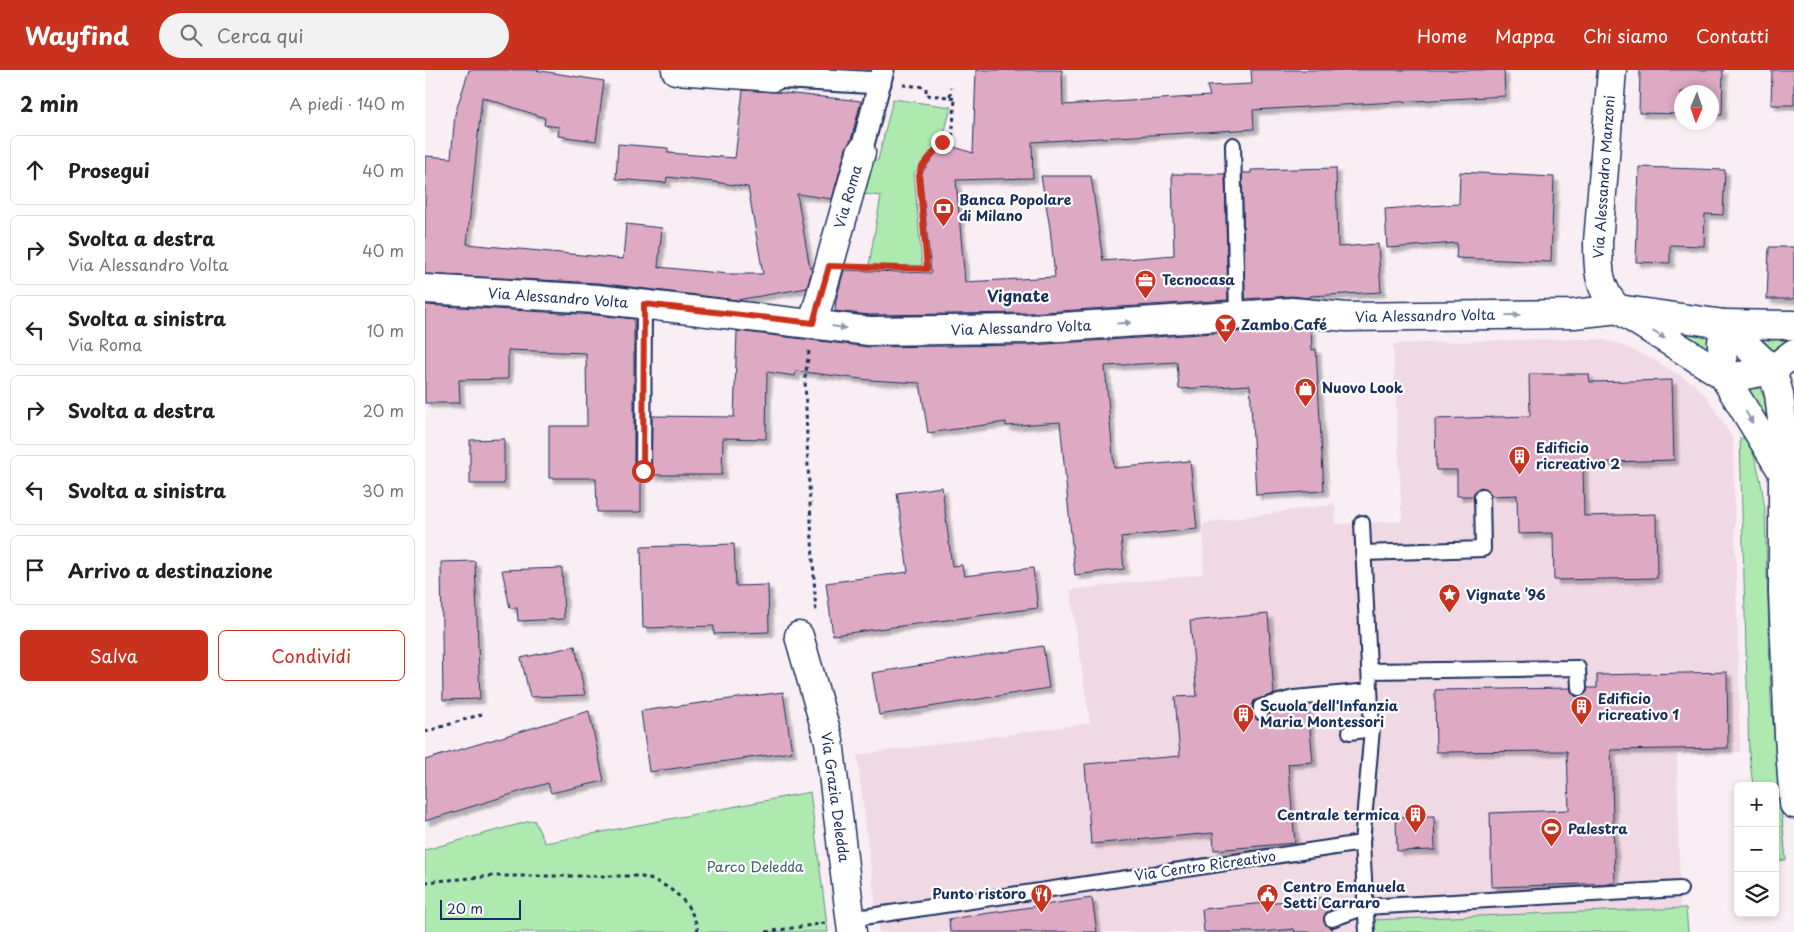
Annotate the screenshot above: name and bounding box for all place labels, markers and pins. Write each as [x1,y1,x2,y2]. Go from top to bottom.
place label: Banca Popolare di Milano [959,189,1072,226]
bank icon: Banca Popolare di Milano [931,196,955,227]
office icon: Tecnocasa [1134,268,1158,299]
place label: Tecnocasa [1162,269,1235,290]
bar icon: Zambo Café [1213,313,1237,344]
place label: Zambo Café [1241,314,1327,335]
shop icon: Nuovo Look [1294,376,1318,407]
place label: Nuovo Look [1322,377,1403,398]
place label: Edificio ricreativo 2 [1536,437,1620,474]
building icon: Edificio ricreativo 2 [1508,444,1532,475]
place icon: Vignate ’96 [1438,583,1462,614]
place label: Vignate ’96 [1466,584,1546,605]
place label: Edificio ricreativo 1 [1598,688,1679,725]
place label: Scuola dell'Infanzia Maria Montessori [1260,695,1399,732]
building icon: Edificio ricreativo 1 [1570,695,1594,726]
building icon: Scuola dell'Infanzia Maria Montessori [1232,702,1256,733]
building icon: Centrale termica [1404,803,1428,834]
place label: Centrale termica [1277,804,1400,825]
sports icon: Palestra [1540,817,1564,848]
place label: Palestra [1568,818,1628,839]
place label: Centro Emanuela Setti Carraro [1283,876,1406,913]
restaurant icon: Punto ristoro [1030,882,1054,913]
place label: Punto ristoro [932,883,1026,904]
public building icon: Centro Emanuela Setti Carraro [1255,883,1279,914]

